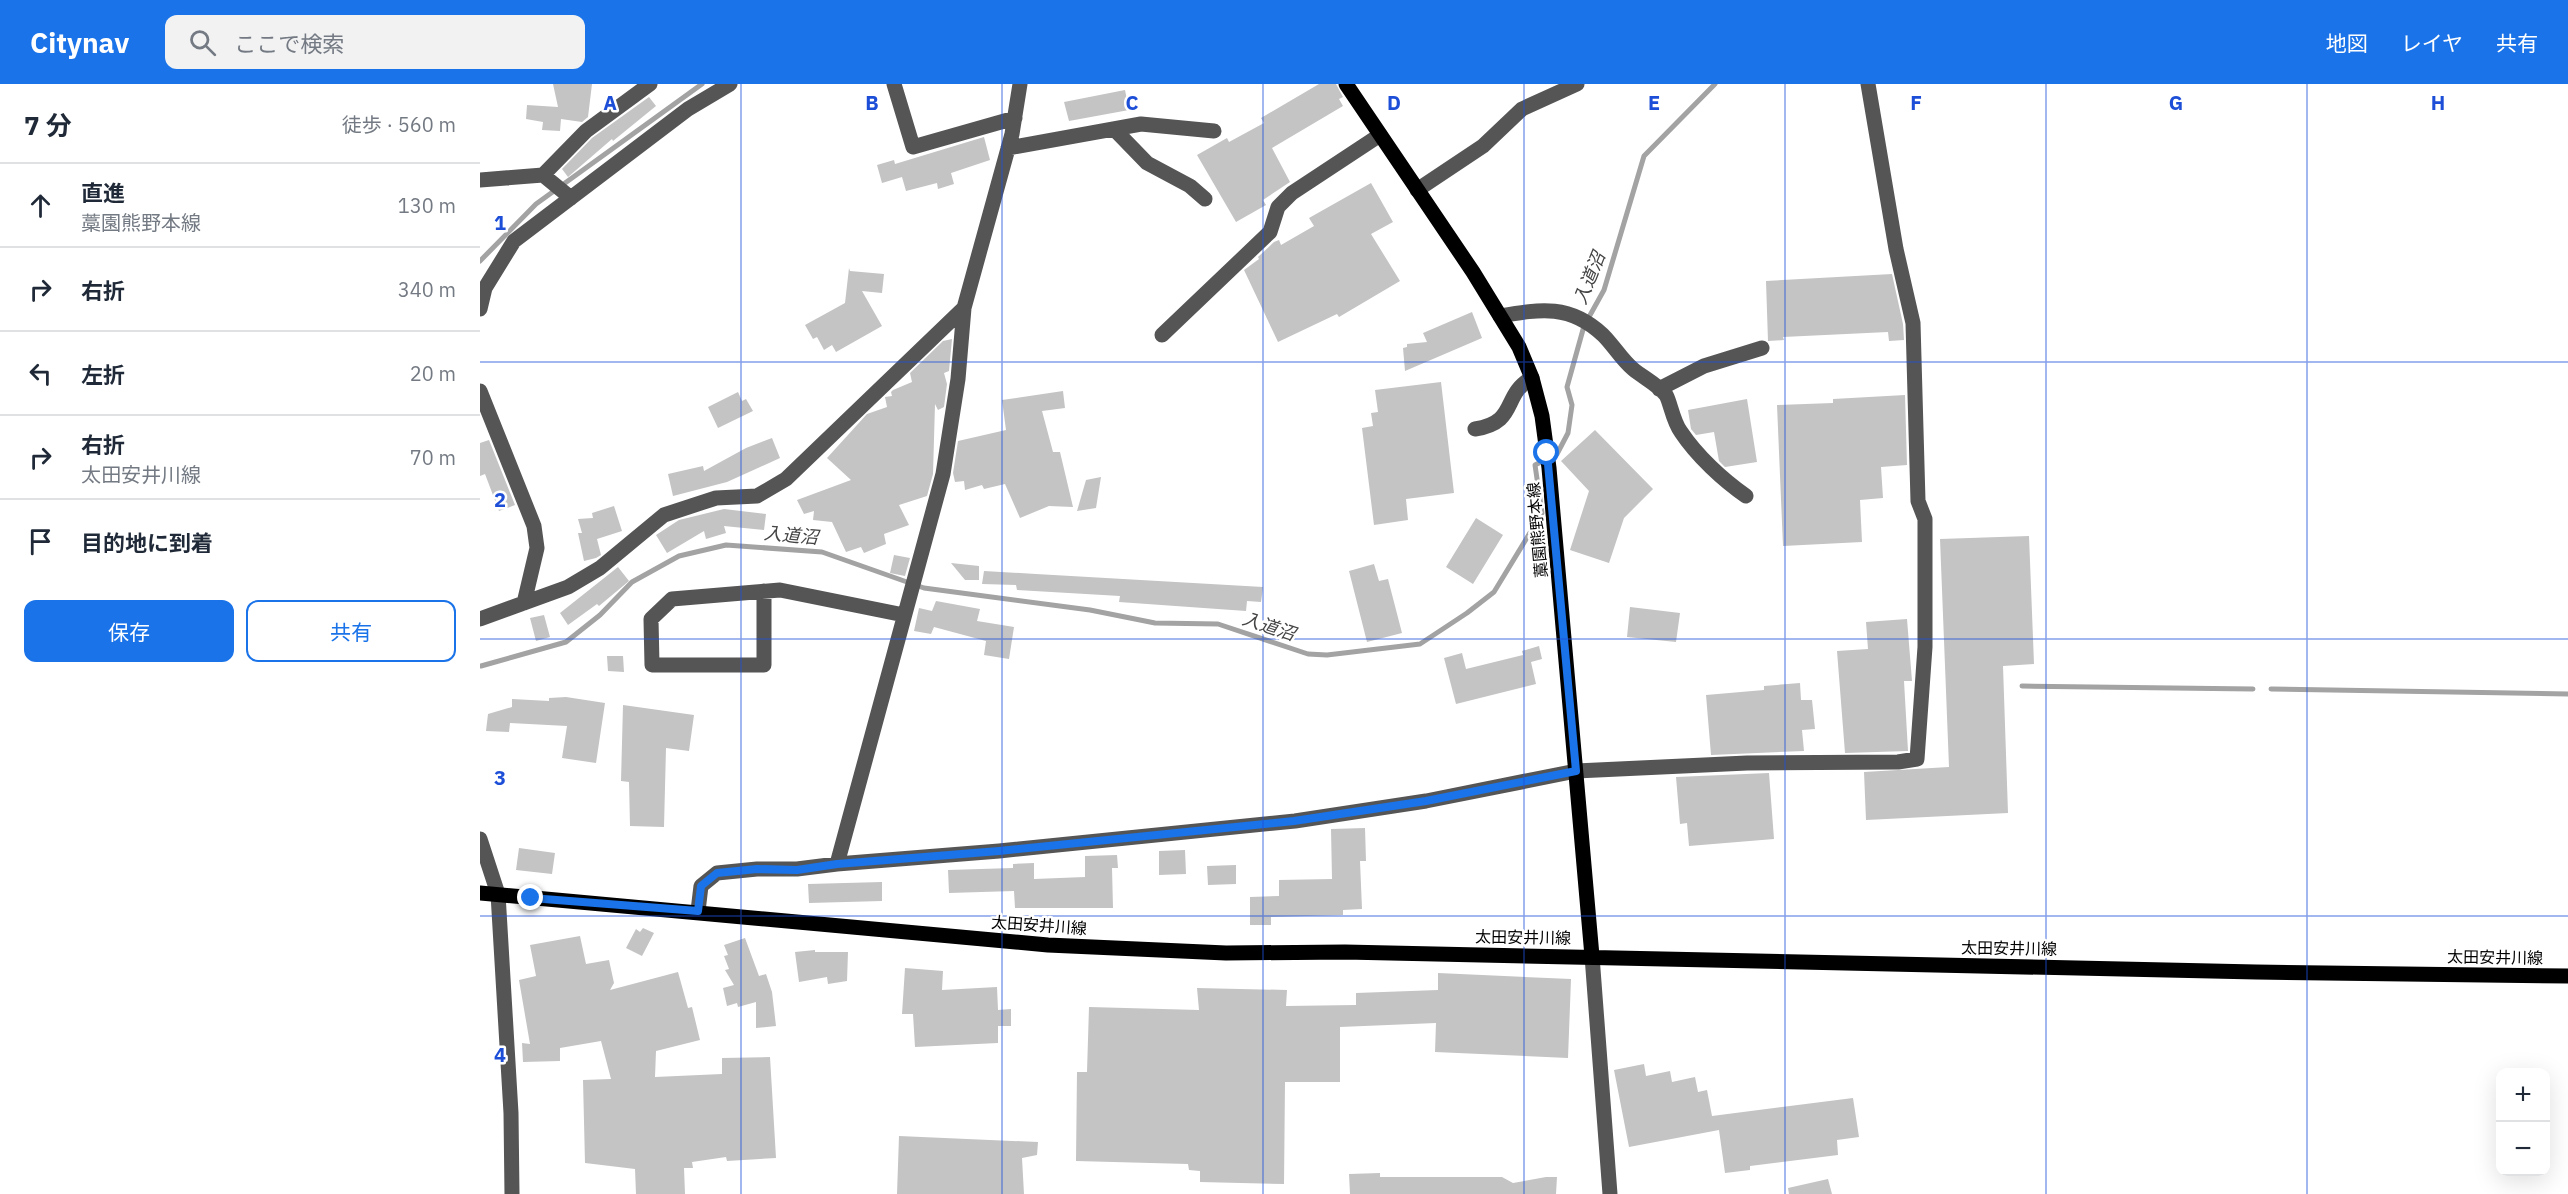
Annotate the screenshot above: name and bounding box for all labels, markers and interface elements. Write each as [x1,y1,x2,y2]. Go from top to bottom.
search box [165,15,585,69]
text: Citynav [30,24,129,61]
icon: search [186,26,219,59]
text: ここで検索 [234,29,344,58]
text: 地図 [2326,29,2368,57]
text: レイヤ [2401,29,2463,57]
text: 共有 [2496,29,2538,57]
text: A [603,89,617,116]
text: B [865,89,879,116]
text: C [1125,89,1139,116]
text: D [1387,89,1401,116]
text: E [1648,89,1660,116]
text: F [1910,89,1922,116]
text: G [2169,89,2183,116]
text: H [2431,89,2445,116]
text: 7 分 [24,108,72,142]
text: 徒歩 · 560 m [342,111,456,138]
text: 直進 [81,178,125,207]
icon: ahead [24,189,57,222]
text: 130 m [398,192,456,219]
text: 藁園熊野本線 [81,209,201,236]
text: 1 [494,209,506,236]
water label: 入道沼 [1568,246,1611,307]
icon: right [24,273,57,306]
text: 右折 [81,276,125,305]
text: 340 m [398,276,456,303]
icon: left [24,357,57,390]
text: 左折 [81,360,125,389]
text: 20 m [410,360,456,387]
text: 右折 [81,430,125,459]
route start [1533,439,1559,465]
icon: right [24,441,57,474]
text: 70 m [410,444,456,471]
text: 太田安井川線 [81,461,201,488]
street label: 藁園熊野本線 [1523,481,1551,579]
text: 2 [494,486,506,513]
water label: 入道沼 [763,521,822,549]
icon: arrive [24,525,57,558]
text: 目的地に到着 [81,528,213,557]
button: 保存 [24,600,234,662]
button: 共有 [246,600,456,662]
water label: 入道沼 [1240,607,1301,646]
text: 3 [494,764,506,791]
route end [517,884,543,910]
street label: 太田安井川線 [990,912,1088,938]
street label: 太田安井川線 [1475,926,1571,948]
street label: 太田安井川線 [1961,937,2057,959]
street label: 太田安井川線 [2447,946,2543,968]
text: 4 [494,1041,506,1068]
map controls [2496,1068,2550,1176]
button: + [2496,1068,2550,1122]
button: − [2496,1122,2550,1176]

